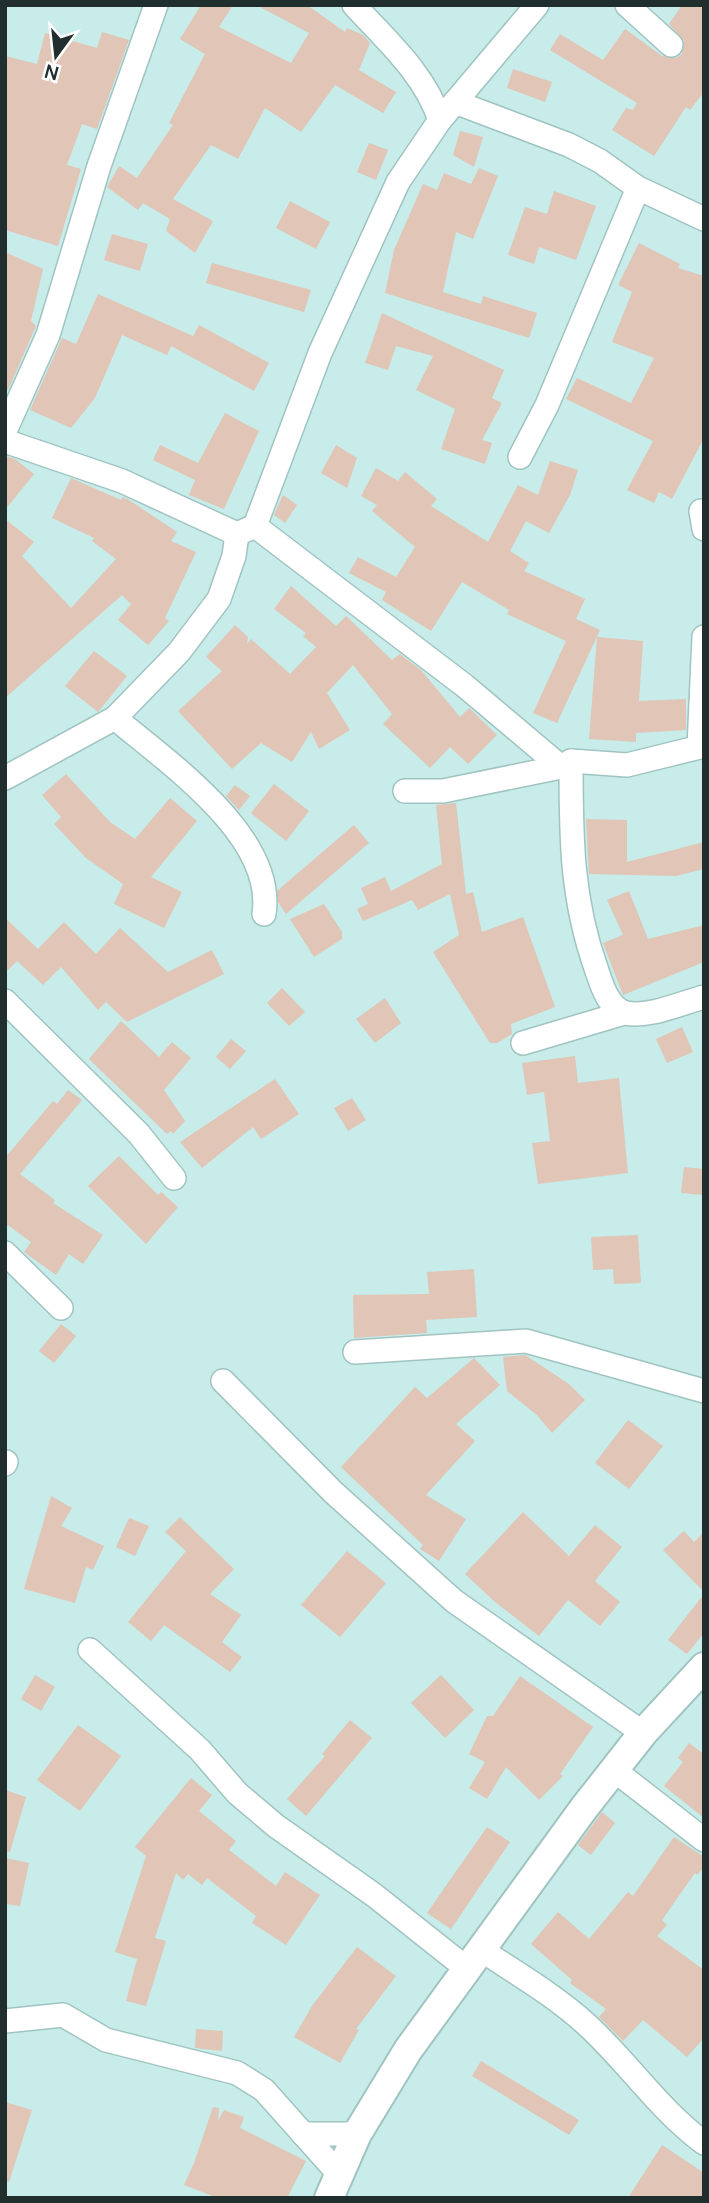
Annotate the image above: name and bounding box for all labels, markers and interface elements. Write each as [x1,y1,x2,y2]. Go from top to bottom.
north arrow [21,21,91,91]
text: N [42,58,62,87]

